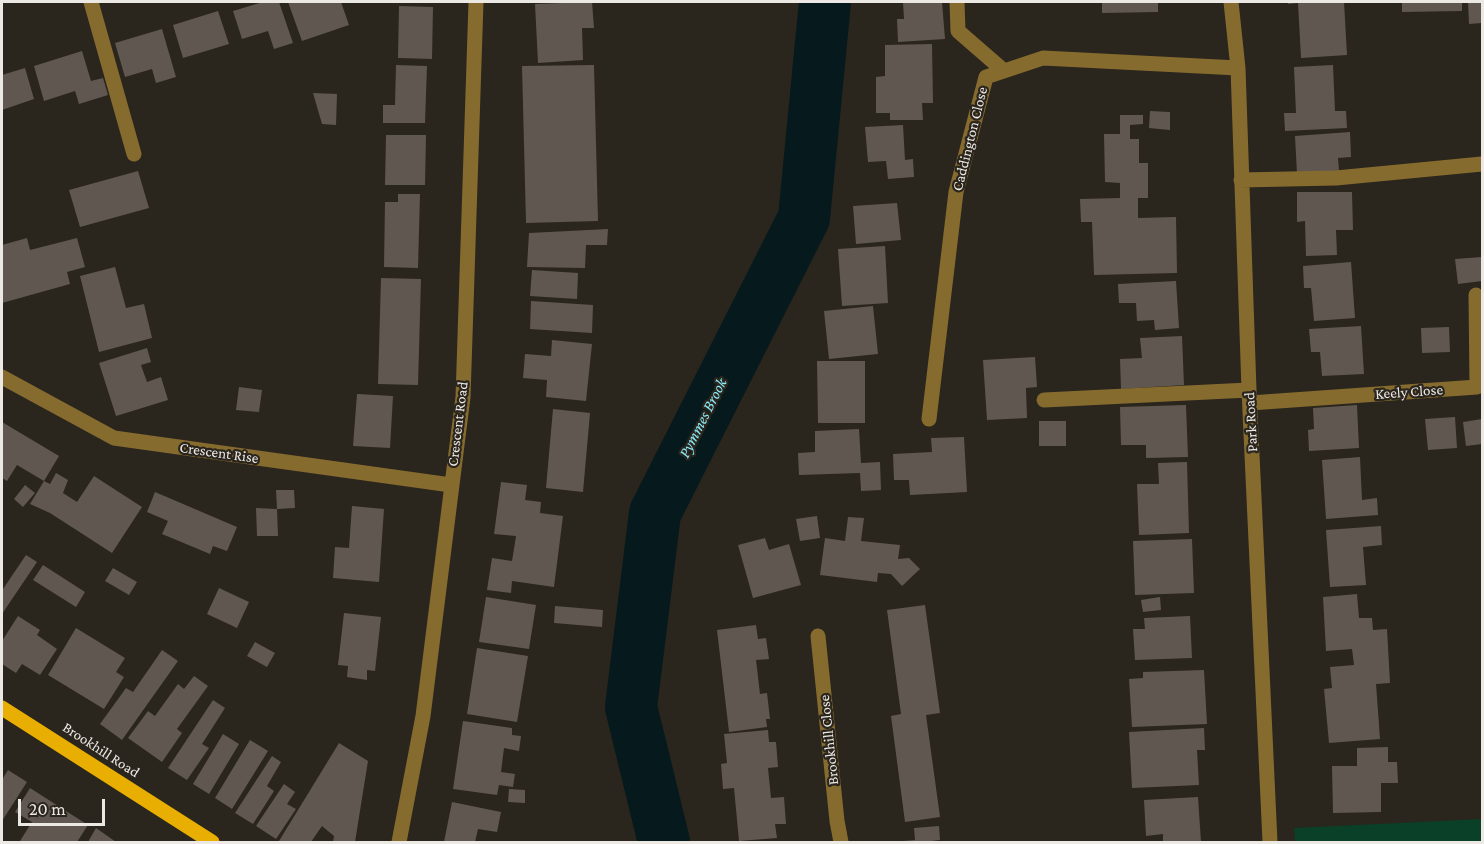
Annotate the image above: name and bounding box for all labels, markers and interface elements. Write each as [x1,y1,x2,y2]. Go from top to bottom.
street label: Caddington Close [948,85,992,193]
water label: Pymmes Brook [675,375,731,461]
street label: Crescent Road [444,381,472,467]
street label: Keely Close [1374,381,1444,403]
street label: Park Road [1240,392,1262,452]
street label: Crescent Rise [178,439,260,467]
street label: Brookhill Close [815,694,843,786]
street label: Brookhill Road [59,718,143,782]
scale bar [21,787,108,825]
text: 20 m [29,799,66,819]

